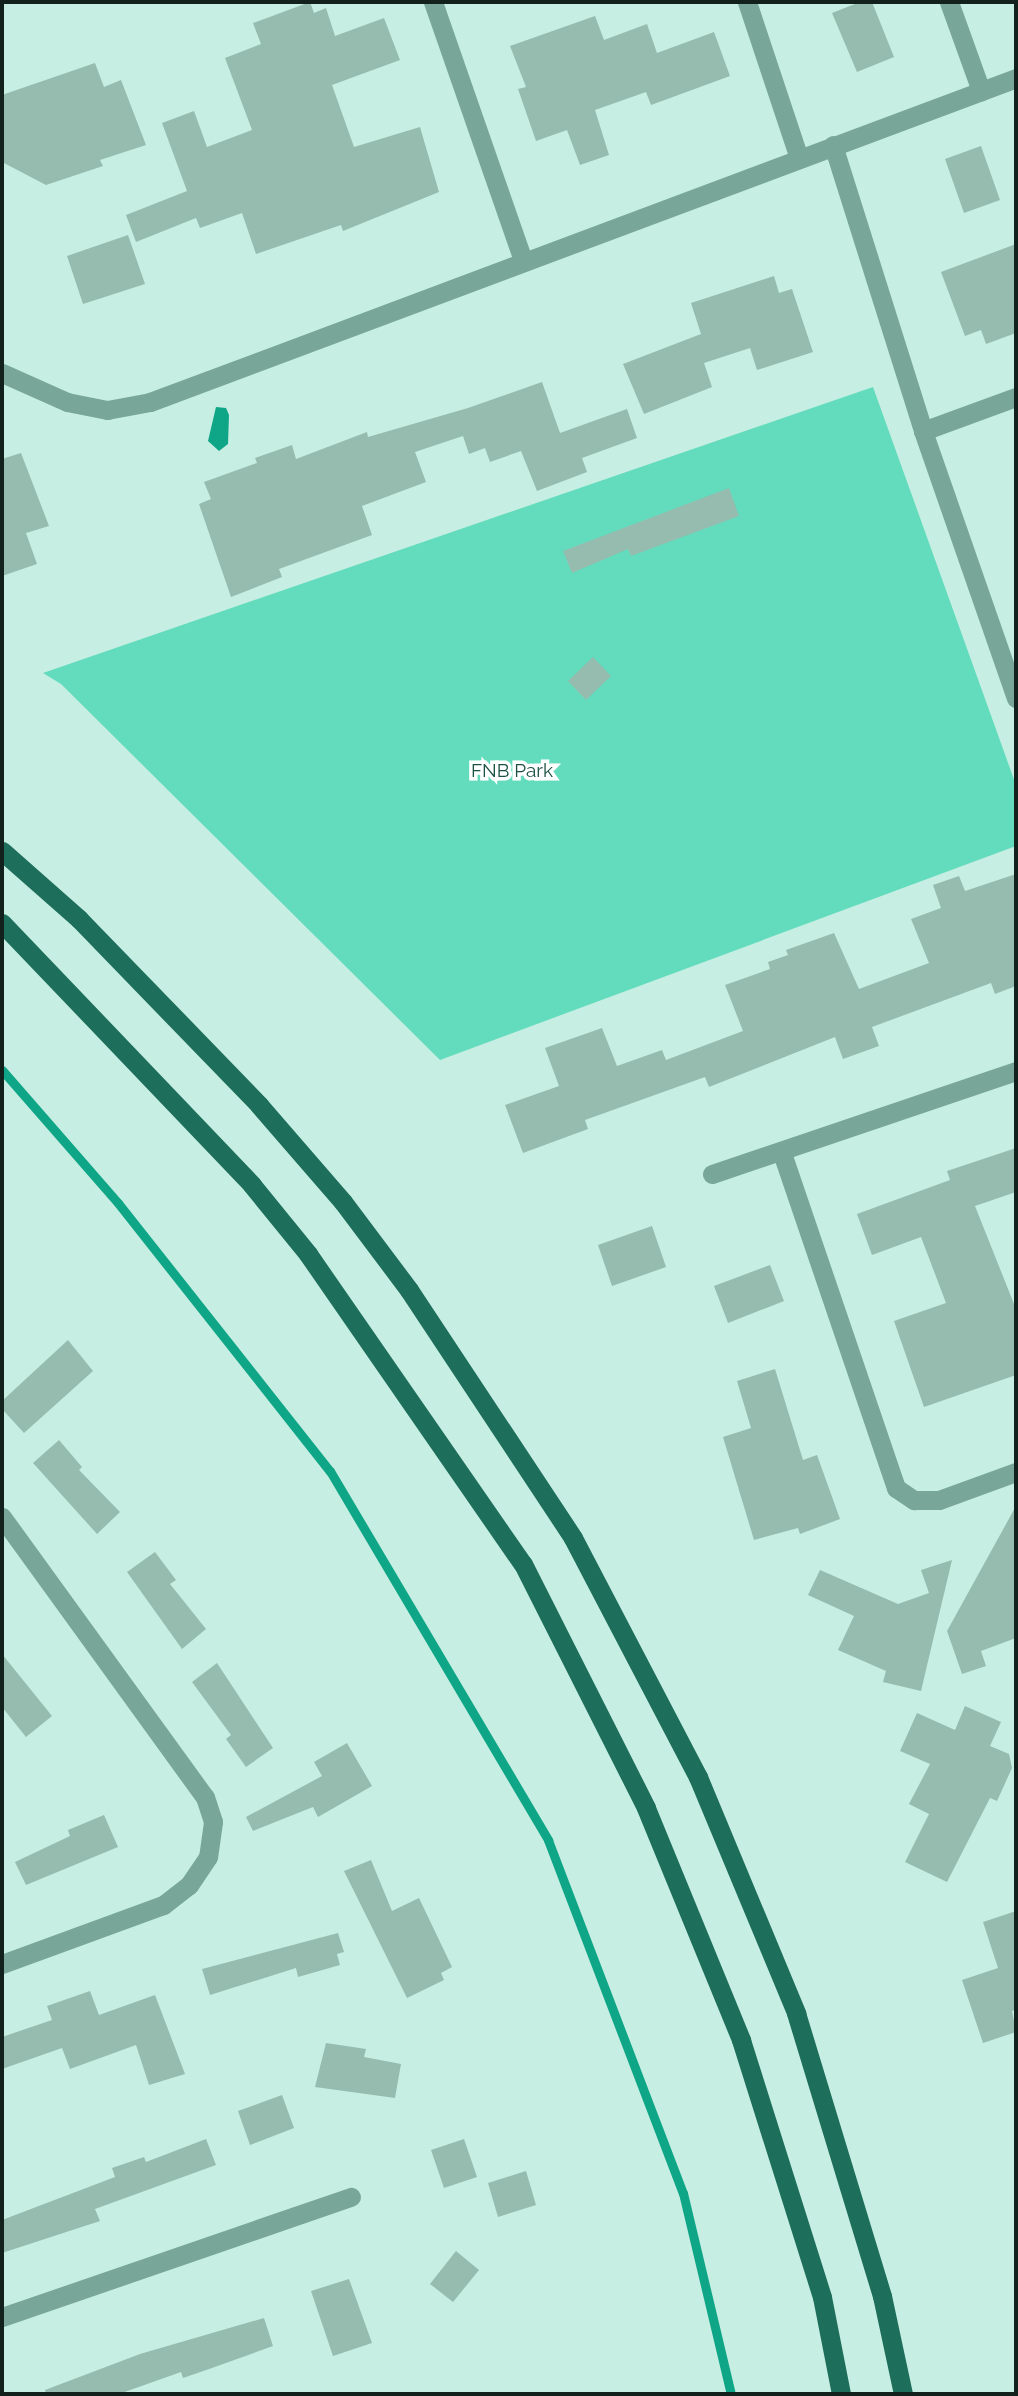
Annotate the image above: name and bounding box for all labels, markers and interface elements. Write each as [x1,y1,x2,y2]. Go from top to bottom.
park label: FNB Park [471,760,553,782]

